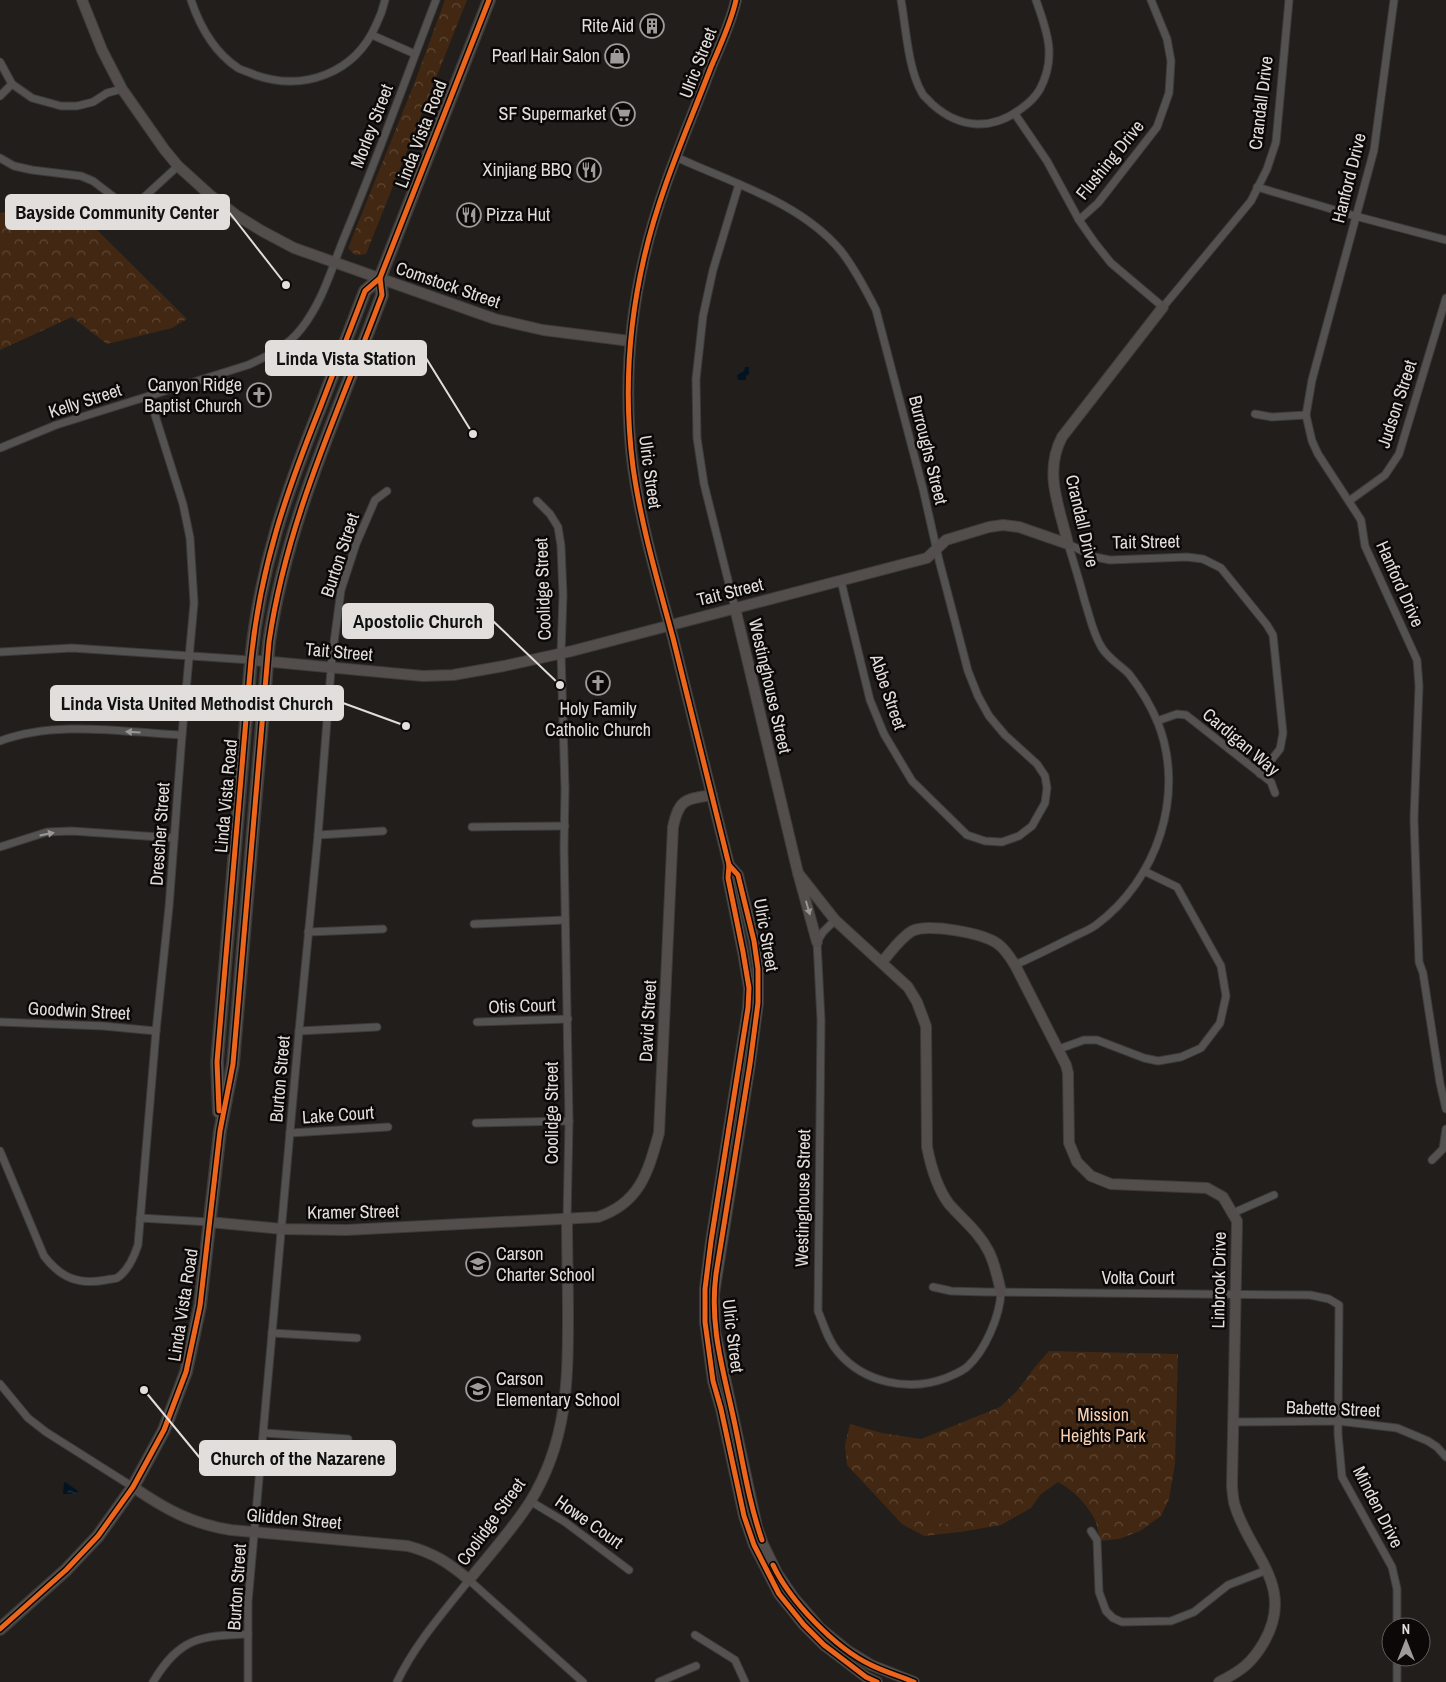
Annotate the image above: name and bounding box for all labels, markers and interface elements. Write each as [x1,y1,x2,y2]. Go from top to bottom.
place label: Rite Aid [581,13,634,38]
building icon: Rite Aid [639,13,665,39]
street label: Ulric Street [673,24,722,102]
place label: Pearl Hair Salon [492,43,600,68]
shop icon: Pearl Hair Salon [604,43,630,69]
street label: Crandall Drive [1242,55,1279,151]
street label: Linda Vista Road [388,76,453,191]
street label: Morley Street [344,80,399,171]
place label: SF Supermarket [499,101,606,126]
supermarket icon: SF Supermarket [610,101,636,127]
street label: Flushing Drive [1070,115,1150,205]
street label: Hanford Drive [1325,130,1372,225]
place label: Xinjiang BBQ [483,157,572,182]
restaurant icon: Xinjiang BBQ [576,157,602,183]
callout: Bayside Community Center [6,195,229,229]
text: Bayside Community Center [15,199,219,225]
restaurant icon: Pizza Hut [456,202,482,228]
place label: Pizza Hut [486,202,550,227]
street label: Comstock Street [393,255,504,314]
callout: Linda Vista Station [266,341,426,375]
text: Linda Vista Station [276,345,416,371]
street label: Judson Street [1371,357,1422,451]
place label: Canyon Ridge Baptist Church [144,372,242,418]
street label: Kelly Street [45,377,125,424]
church icon: Canyon Ridge Baptist Church [246,382,272,408]
street label: Burroughs Street [903,393,954,507]
street label: Ulric Street [633,434,668,510]
street label: Crandall Drive [1060,472,1105,570]
street label: Burton Street [314,510,365,600]
street label: Tait Street [1112,528,1180,555]
street label: Coolidge Street [528,537,557,641]
street label: Hanford Drive [1370,537,1431,631]
street label: Tait Street [694,571,766,612]
callout: Apostolic Church [343,604,493,638]
text: Apostolic Church [353,608,483,634]
street label: Westinghouse Street [743,616,798,756]
street label: Tait Street [304,636,374,667]
street label: Abbe Street [864,650,913,733]
church icon: Holy Family Catholic Church [585,670,611,696]
callout: Linda Vista United Methodist Church [51,686,343,720]
text: Linda Vista United Methodist Church [61,690,333,716]
place label: Holy Family Catholic Church [545,696,651,742]
street label: Cardigan Way [1197,702,1286,782]
one-way arrow [125,728,141,736]
street label: Linda Vista Road [208,738,243,854]
street label: Drescher Street [143,782,176,886]
one-way arrow [39,829,55,837]
street label: Ulric Street [748,896,785,973]
one-way arrow [804,900,812,915]
street label: David Street [633,979,662,1063]
street label: Otis Court [488,992,556,1019]
street label: Goodwin Street [27,995,131,1026]
street label: Burton Street [263,1035,296,1123]
street label: Coolidge Street [539,1062,564,1164]
street label: Lake Court [301,1100,375,1129]
street label: Westinghouse Street [789,1129,816,1267]
street label: Kramer Street [307,1198,399,1225]
street label: Linbrook Drive [1205,1231,1232,1329]
place label: Carson Charter School [496,1241,594,1287]
street label: Linda Vista Road [161,1247,204,1363]
school or university icon: Carson Charter School [465,1251,491,1277]
street label: Volta Court [1101,1265,1175,1290]
street label: Ulric Street [717,1298,750,1374]
place label: Carson Elementary School [496,1366,620,1412]
school or university icon: Carson Elementary School [465,1376,491,1402]
street label: Babette Street [1285,1394,1381,1423]
park label: Mission Heights Park [1060,1402,1146,1448]
callout: Church of the Nazarene [200,1441,395,1475]
text: Church of the Nazarene [211,1445,386,1471]
street label: Minden Drive [1347,1462,1410,1552]
street label: Coolidge Street [450,1473,531,1571]
street label: Howe Court [550,1489,628,1554]
street label: Glidden Street [246,1502,343,1535]
street label: Burton Street [221,1543,252,1631]
north arrow [1381,1617,1431,1667]
text: N [1402,1620,1410,1638]

